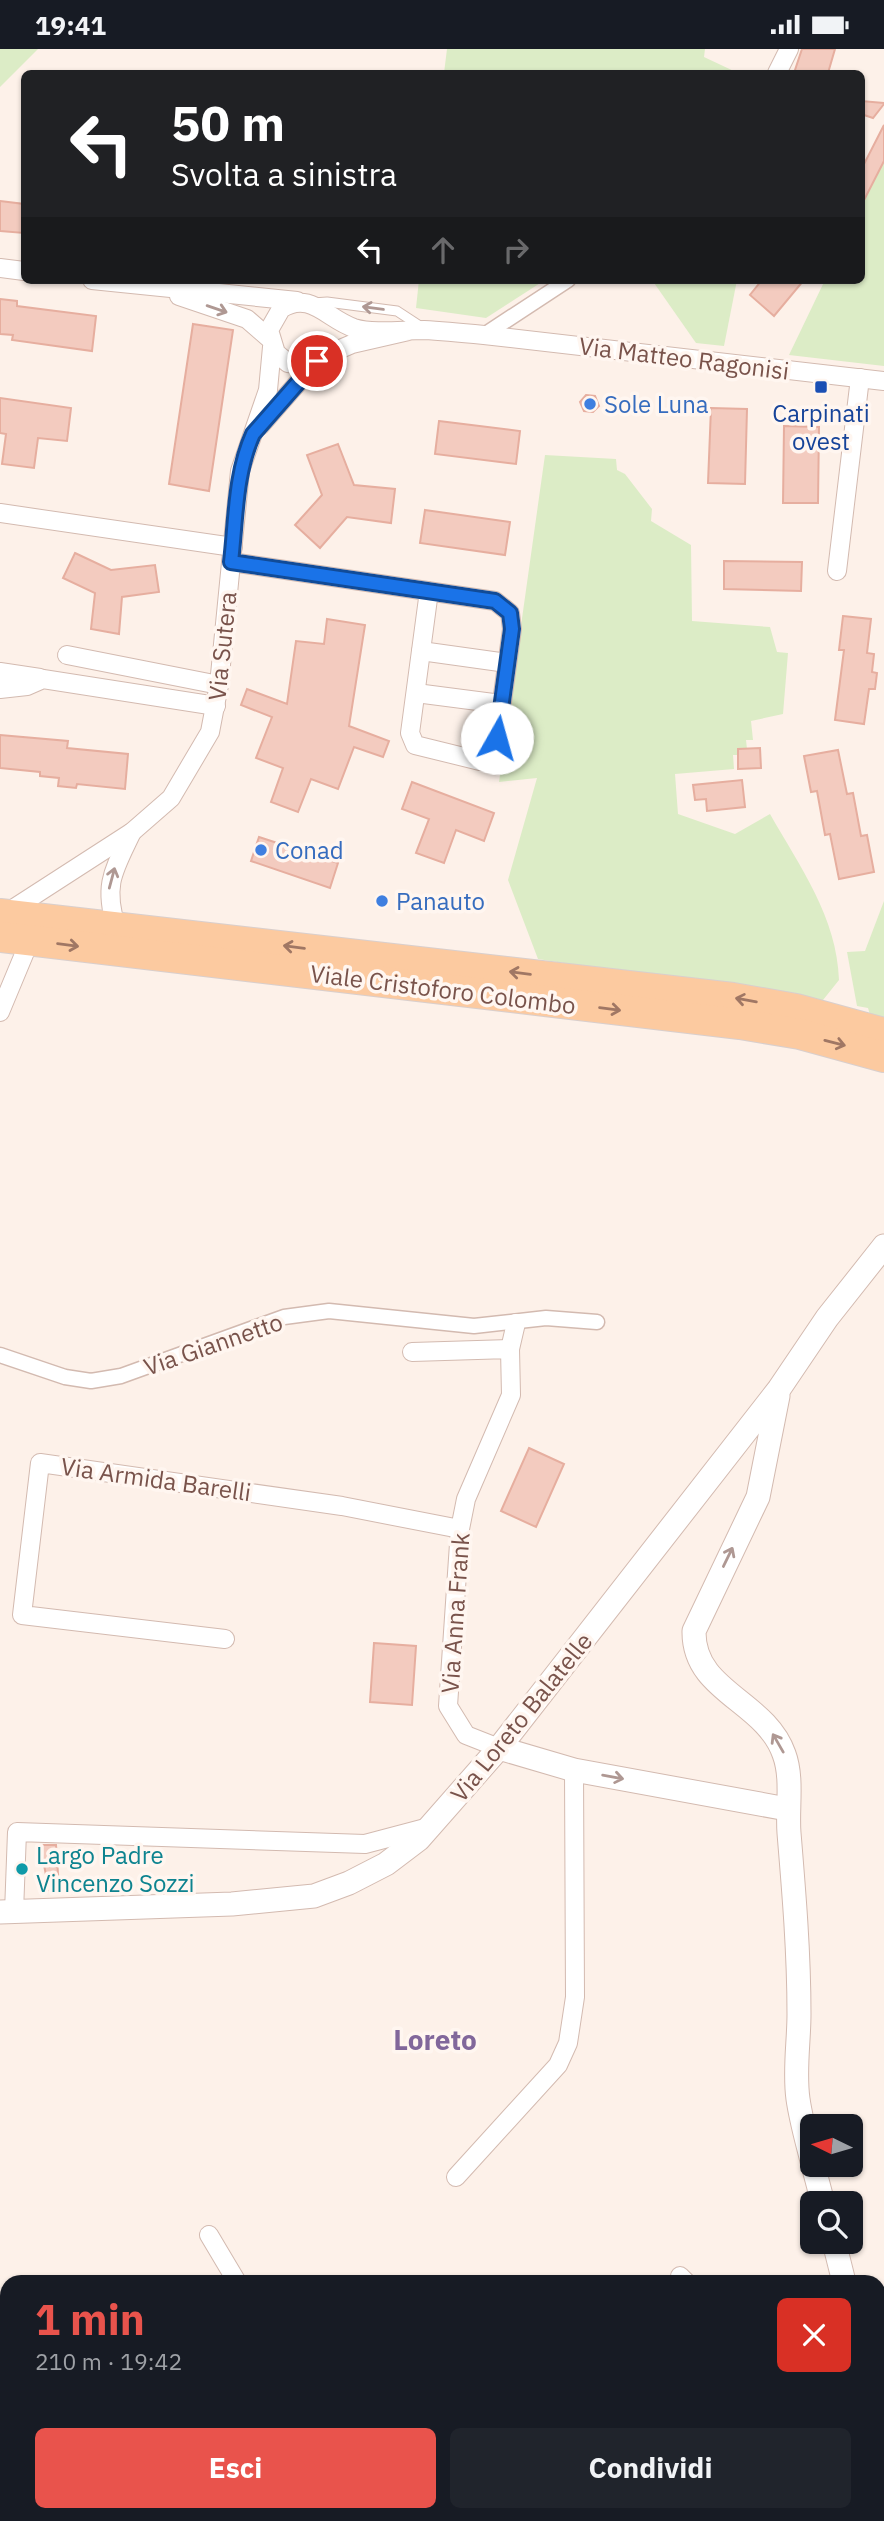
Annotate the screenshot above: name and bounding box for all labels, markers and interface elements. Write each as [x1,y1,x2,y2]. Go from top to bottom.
text: 19:41 [35,8,106,42]
text: 50 m [171,91,285,154]
icon: left [56,98,147,189]
text: Svolta a sinistra [171,153,397,195]
icon: left [351,231,389,269]
icon: ahead [424,231,462,269]
icon: right [497,231,535,269]
one-way arrow [362,301,385,314]
one-way arrow [206,304,228,316]
street label: Via Matteo Ragonisi [577,329,791,387]
pin [287,331,347,391]
icon: arrive [298,342,336,380]
marker: Carpinati ovest [813,379,829,395]
place label: Sole Luna [604,388,709,420]
marker: Sole Luna [582,396,598,412]
place label: Carpinati ovest [772,397,870,457]
street label: Via Sutera [200,590,244,702]
position arrow [460,701,534,775]
place label: Conad [275,834,344,866]
marker: Conad [253,842,269,858]
one-way arrow [106,867,119,890]
place label: Panauto [396,885,485,917]
marker: Panauto [374,893,390,909]
one-way arrow [56,939,79,952]
one-way arrow [284,940,306,953]
street label: Viale Cristoforo Colombo [308,957,578,1021]
one-way arrow [510,967,532,980]
one-way arrow [735,993,758,1006]
one-way arrow [598,1002,621,1015]
one-way arrow [823,1037,846,1050]
street label: Via Giannetto [139,1305,287,1383]
street label: Via Armida Barelli [59,1450,253,1508]
street label: Via Anna Frank [433,1531,477,1694]
one-way arrow [722,1547,735,1568]
street label: Via Loreto Balatelle [443,1626,599,1808]
one-way arrow [771,1733,784,1754]
one-way arrow [601,1771,624,1784]
place label: Largo Padre Vincenzo Sozzi [36,1839,195,1899]
marker: Largo Padre Vincenzo Sozzi [14,1861,30,1877]
district label: Loreto [393,2021,477,2058]
north arrow [800,2114,863,2177]
map controls [800,2114,863,2254]
button: search [800,2191,863,2254]
text: 1 min [35,2292,145,2347]
button: close [777,2298,851,2372]
text: 210 m · 19:42 [35,2346,182,2376]
button: Esci [35,2428,436,2508]
button: Condividi [450,2428,851,2508]

